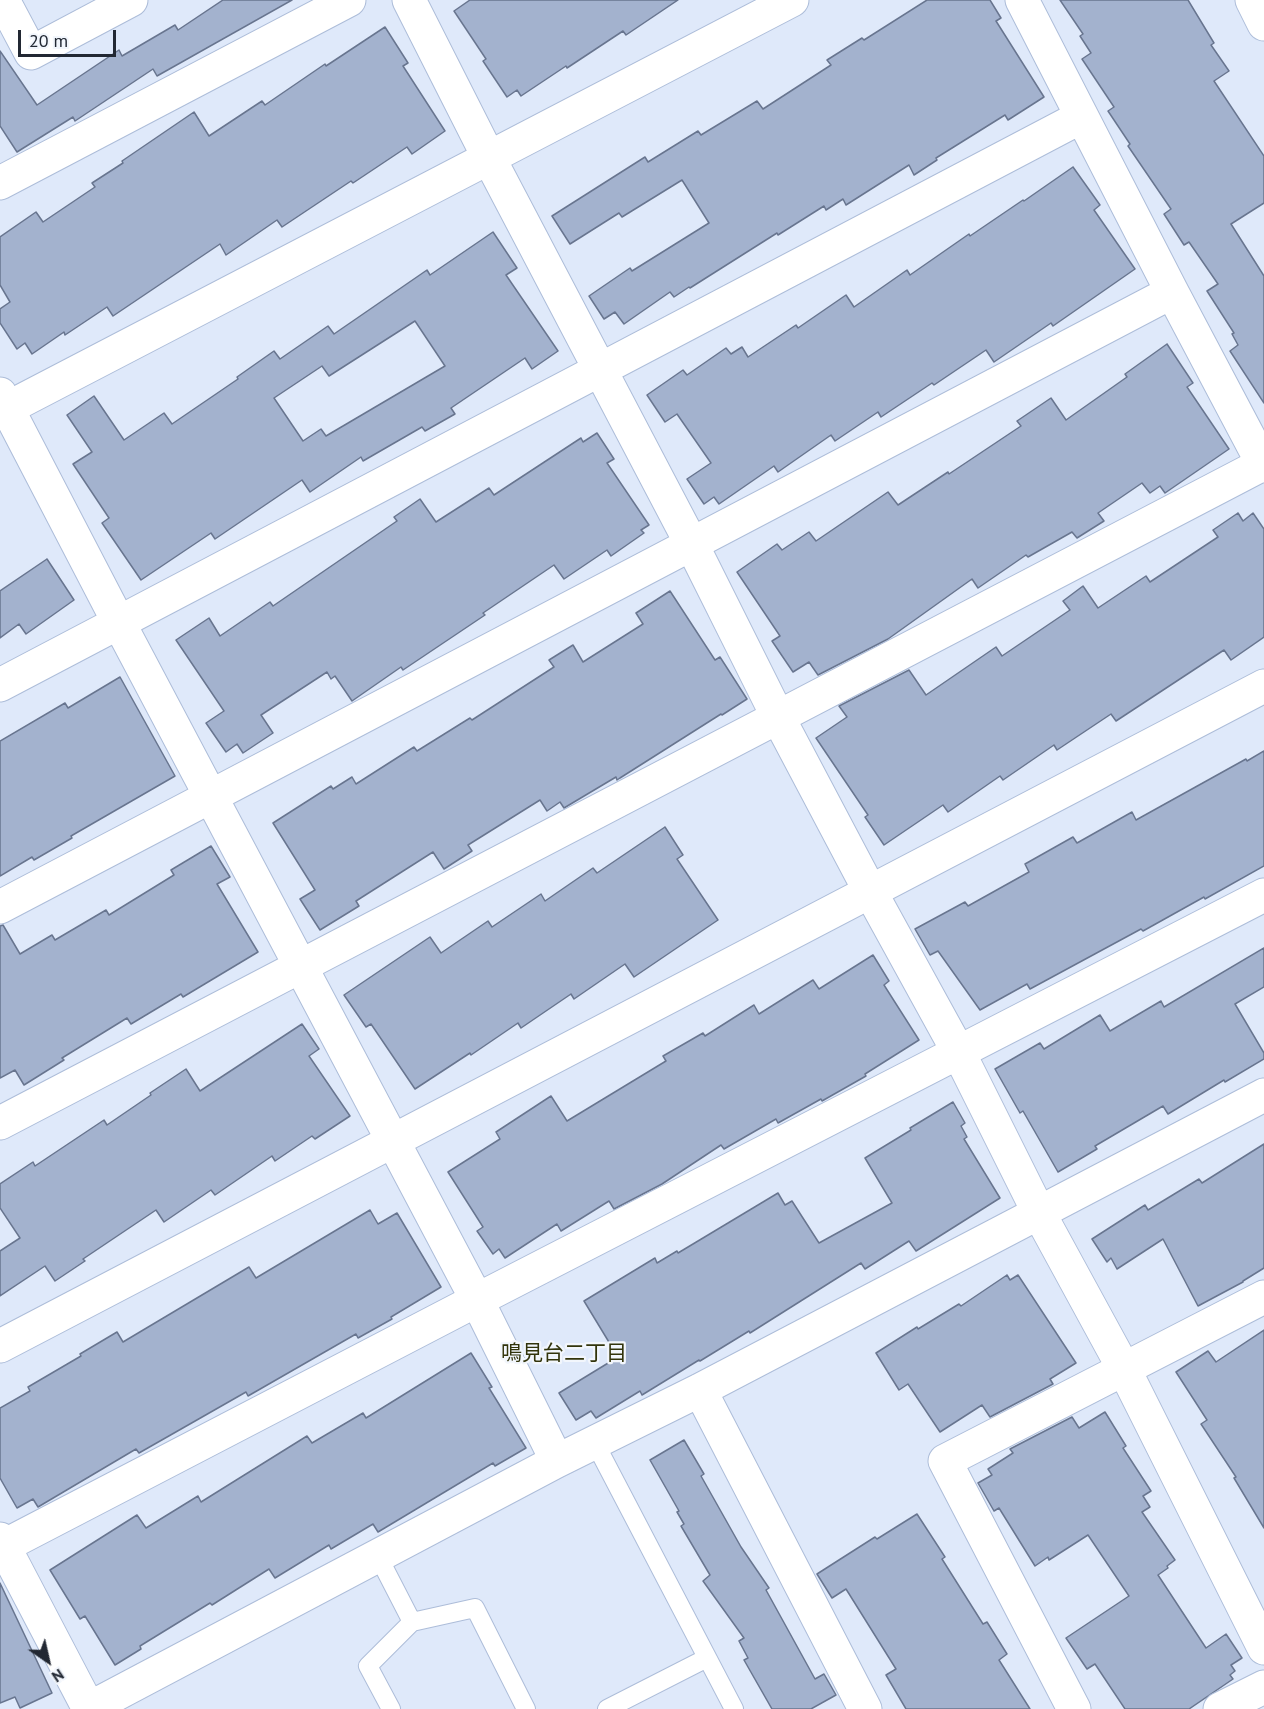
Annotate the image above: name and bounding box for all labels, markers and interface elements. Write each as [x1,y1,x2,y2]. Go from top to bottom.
scale bar [21,18,118,56]
text: 20 m [29,29,68,52]
district label: 鳴見台二丁目 [501,1341,627,1367]
north arrow [18,1631,78,1691]
text: N [48,1665,68,1687]

